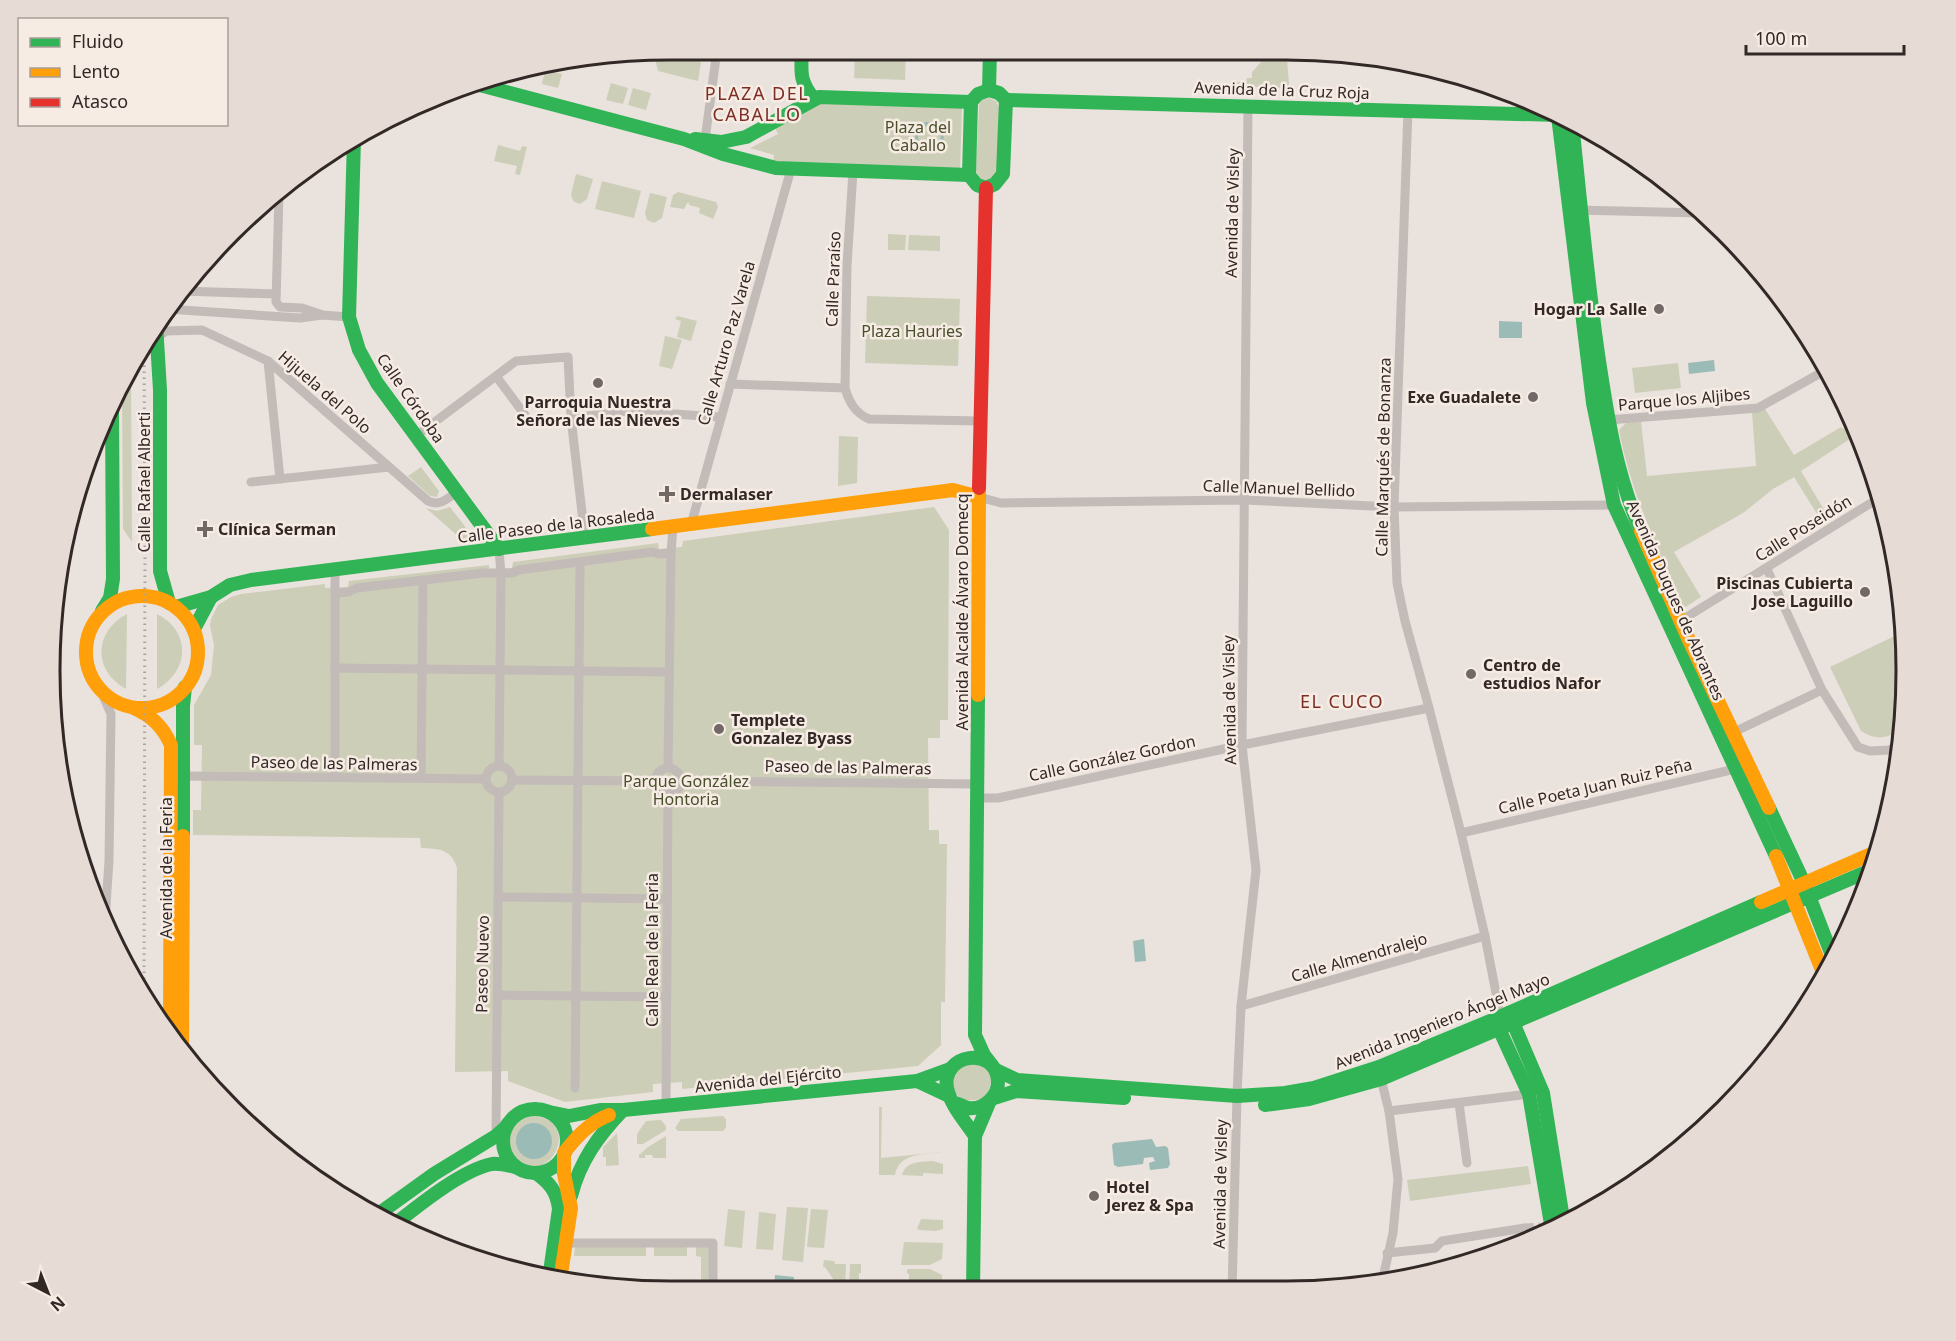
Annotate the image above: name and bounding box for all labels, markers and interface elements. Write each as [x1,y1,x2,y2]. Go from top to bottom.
legend [18,18,228,126]
scale bar [1746,18,1904,56]
text: 100 m [1755,26,1807,50]
text: Fluido [72,29,124,53]
text: Lento [72,59,120,83]
street label: Avenida de la Cruz Roja [1194,76,1370,104]
district label: PLAZA DEL CABALLO [705,81,809,126]
text: Atasco [72,89,128,113]
park label: Plaza del Caballo [885,116,951,156]
street label: Avenida de Visley [1220,147,1244,278]
street label: Calle Paraíso [820,231,846,327]
street label: Calle Arturo Paz Varela [692,258,760,428]
place label: Hogar La Salle [1534,298,1647,320]
marker: Hogar La Salle [1652,302,1666,316]
park label: Plaza Hauries [861,320,963,342]
street label: Hijuela del Polo [274,345,376,439]
street label: Calle Córdoba [372,349,450,447]
street label: Calle Marqués de Bonanza [1370,357,1396,557]
marker: Parroquia Nuestra Señora de las Nieves [591,376,605,390]
street label: Parque los Aljibes [1617,382,1751,416]
place label: Exe Guadalete [1407,386,1521,408]
marker: Exe Guadalete [1526,390,1540,404]
place label: Parroquia Nuestra Señora de las Nieves [516,391,680,431]
street label: Calle Rafael Alberti [133,412,155,552]
street label: Calle Manuel Bellido [1202,474,1356,502]
place label: Dermalaser [680,483,773,505]
marker: Dermalaser [658,485,676,503]
street label: Calle Poseidón [1750,489,1856,567]
street label: Avenida Alcalde Álvaro Domecq [951,494,973,730]
street label: Avenida Duques de Abrantes [1622,496,1730,704]
street label: Calle Paseo de la Rosaleda [456,502,656,548]
place label: Clínica Serman [218,518,336,540]
marker: Clínica Serman [196,520,214,538]
place label: Piscinas Cubierta Jose Laguillo [1716,572,1853,612]
marker: Piscinas Cubierta Jose Laguillo [1858,585,1872,599]
street label: Avenida de Visley [1217,634,1241,765]
place label: Centro de estudios Nafor [1483,654,1601,694]
marker: Centro de estudios Nafor [1464,667,1478,681]
district label: EL CUCO [1300,689,1384,713]
place label: Templete Gonzalez Byass [731,709,852,749]
marker: Templete Gonzalez Byass [712,722,726,736]
street label: Calle González Gordon [1027,730,1197,786]
street label: Paseo de las Palmeras [250,751,418,775]
street label: Calle Poeta Juan Ruiz Peña [1496,753,1694,819]
street label: Paseo de las Palmeras [764,755,932,779]
park label: Parque González Hontoria [623,770,749,810]
street label: Avenida de la Feria [155,797,177,939]
street label: Calle Real de la Feria [641,873,663,1027]
street label: Paseo Nuevo [470,915,494,1013]
street label: Calle Almendralejo [1288,927,1430,987]
street label: Avenida Ingeniero Ángel Mayo [1331,968,1553,1074]
street label: Avenida del Ejército [694,1060,842,1098]
street label: Avenida de Visley [1208,1118,1232,1249]
place label: Hotel Jerez & Spa [1104,1176,1194,1216]
marker: Hotel Jerez & Spa [1087,1189,1101,1203]
north arrow [18,1263,78,1323]
text: N [46,1292,70,1317]

